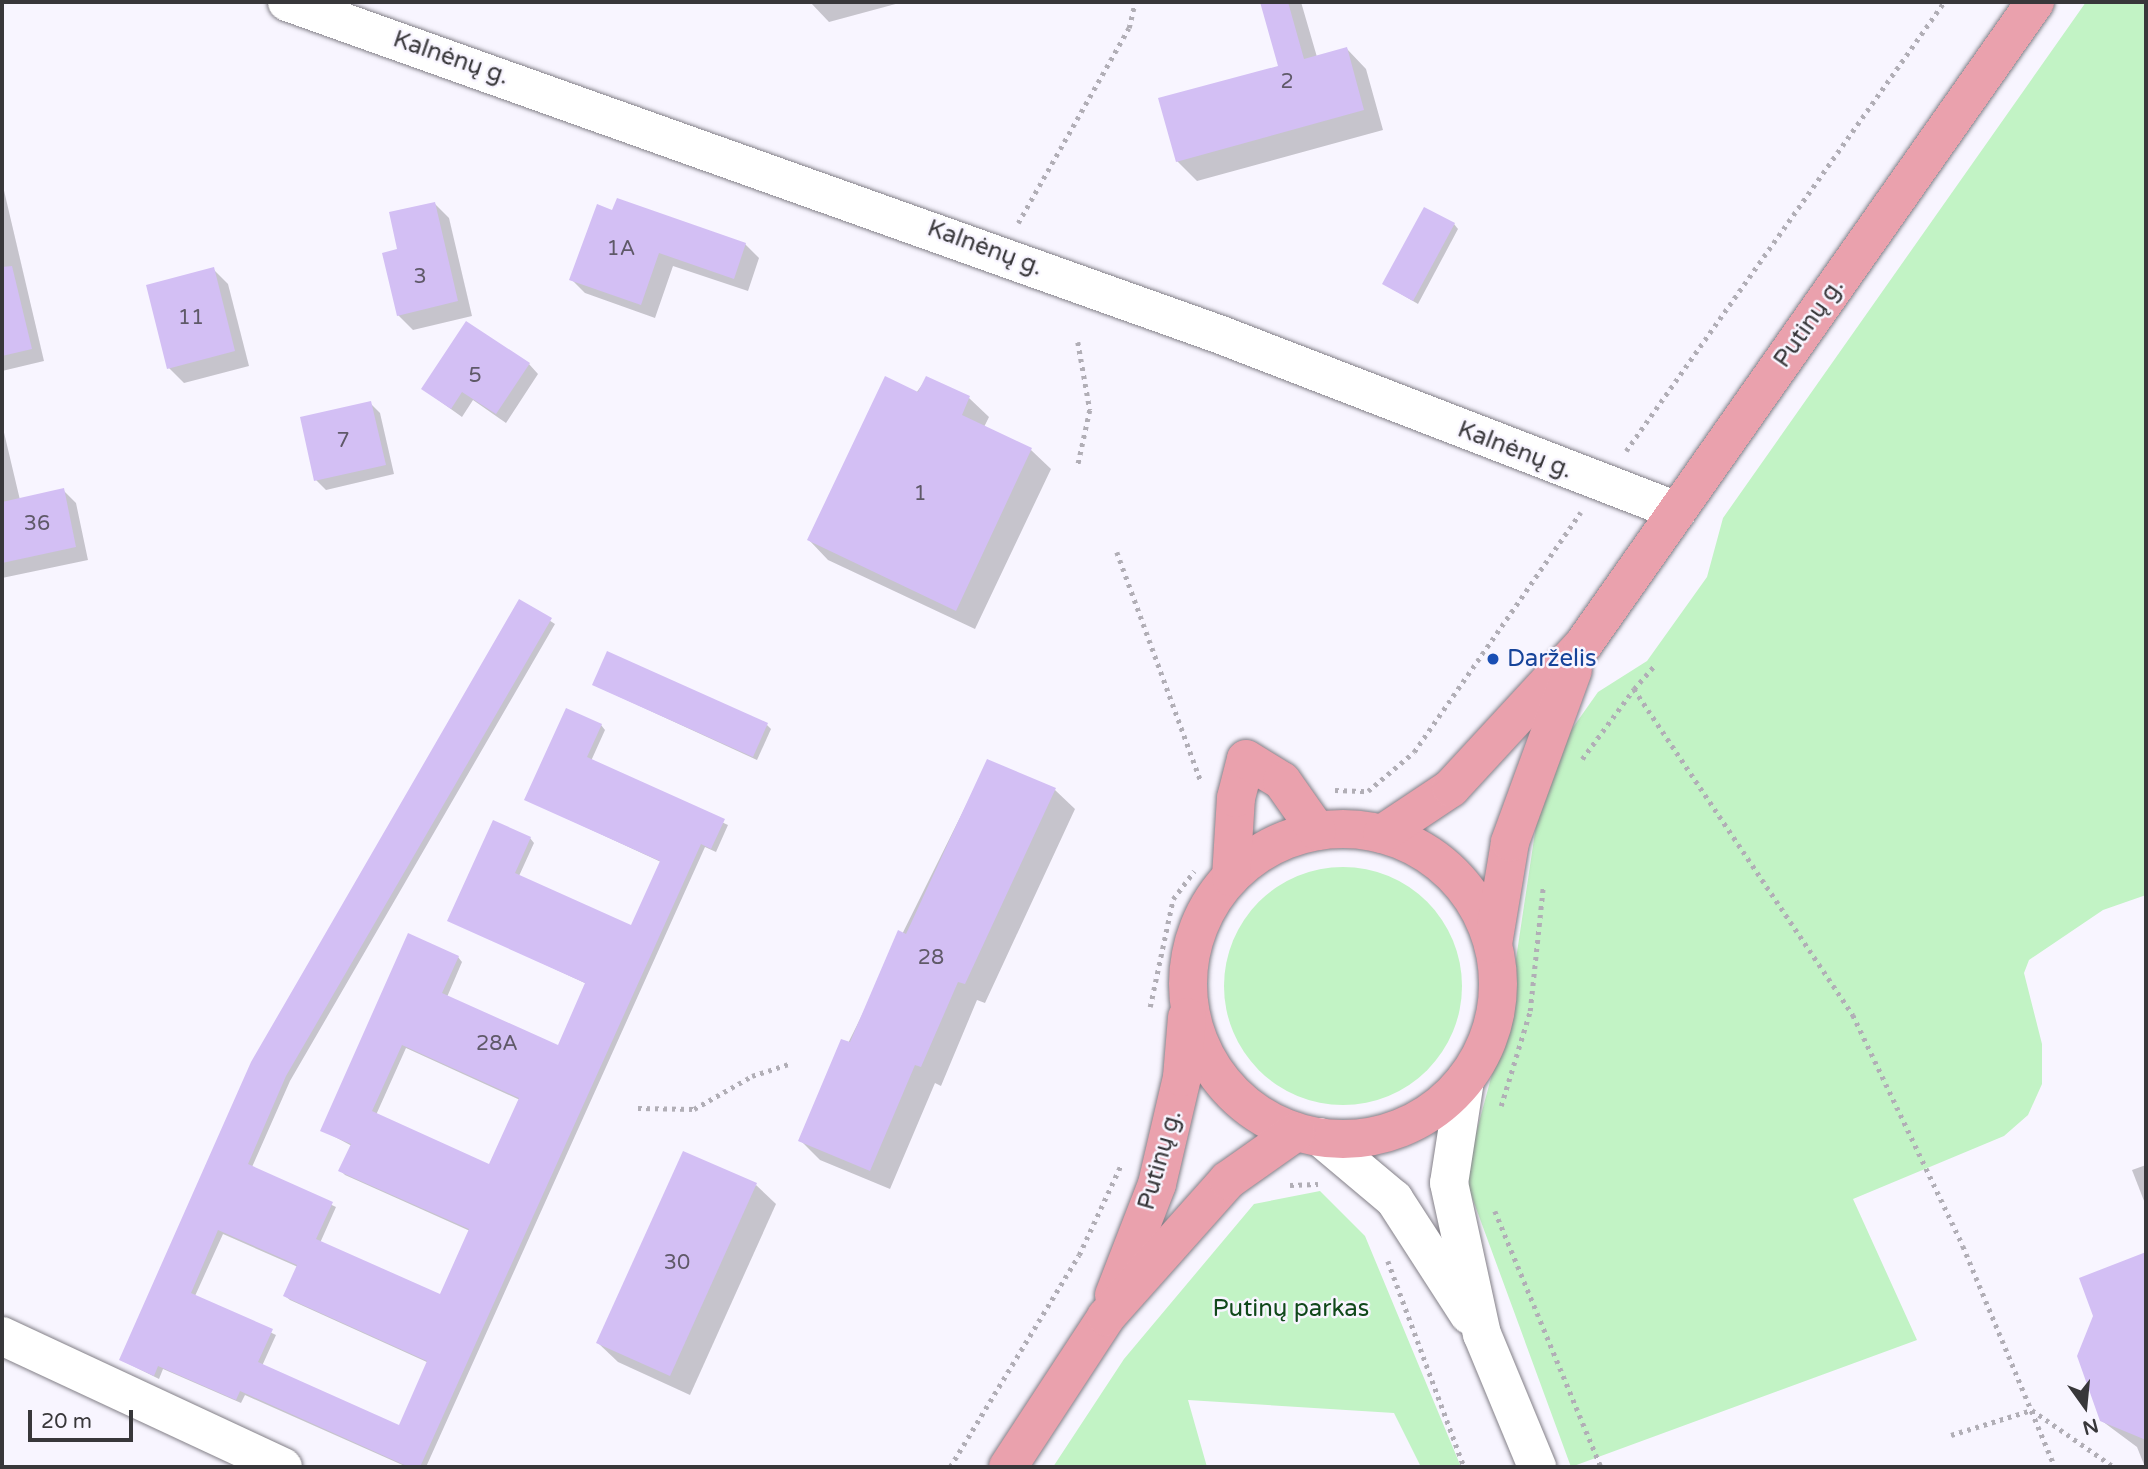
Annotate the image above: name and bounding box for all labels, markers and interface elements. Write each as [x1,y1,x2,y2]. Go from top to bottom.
street label: Kalnėnų g. [389,25,513,91]
house number: 2 [1280,69,1294,95]
street label: Kalnėnų g. [923,214,1047,282]
house number: 1A [607,236,635,262]
house number: 3 [413,264,427,290]
street label: Putinų g. [1768,273,1850,373]
house number: 11 [178,305,204,331]
house number: 5 [468,363,482,389]
street label: Kalnėnų g. [1454,415,1576,485]
house number: 7 [336,428,350,454]
house number: 1 [913,481,927,507]
house number: 36 [24,511,50,537]
place label: Darželis [1507,645,1596,673]
marker: Darželis [1485,651,1501,667]
house number: 28 [918,945,944,971]
house number: 28A [476,1031,518,1057]
street label: Putinų g. [1132,1107,1188,1213]
house number: 30 [664,1250,690,1276]
park label: Putinų parkas [1213,1295,1369,1323]
north arrow [2050,1371,2120,1441]
scale bar [32,1396,136,1440]
text: 20 m [41,1409,92,1434]
text: N [2080,1414,2101,1439]

